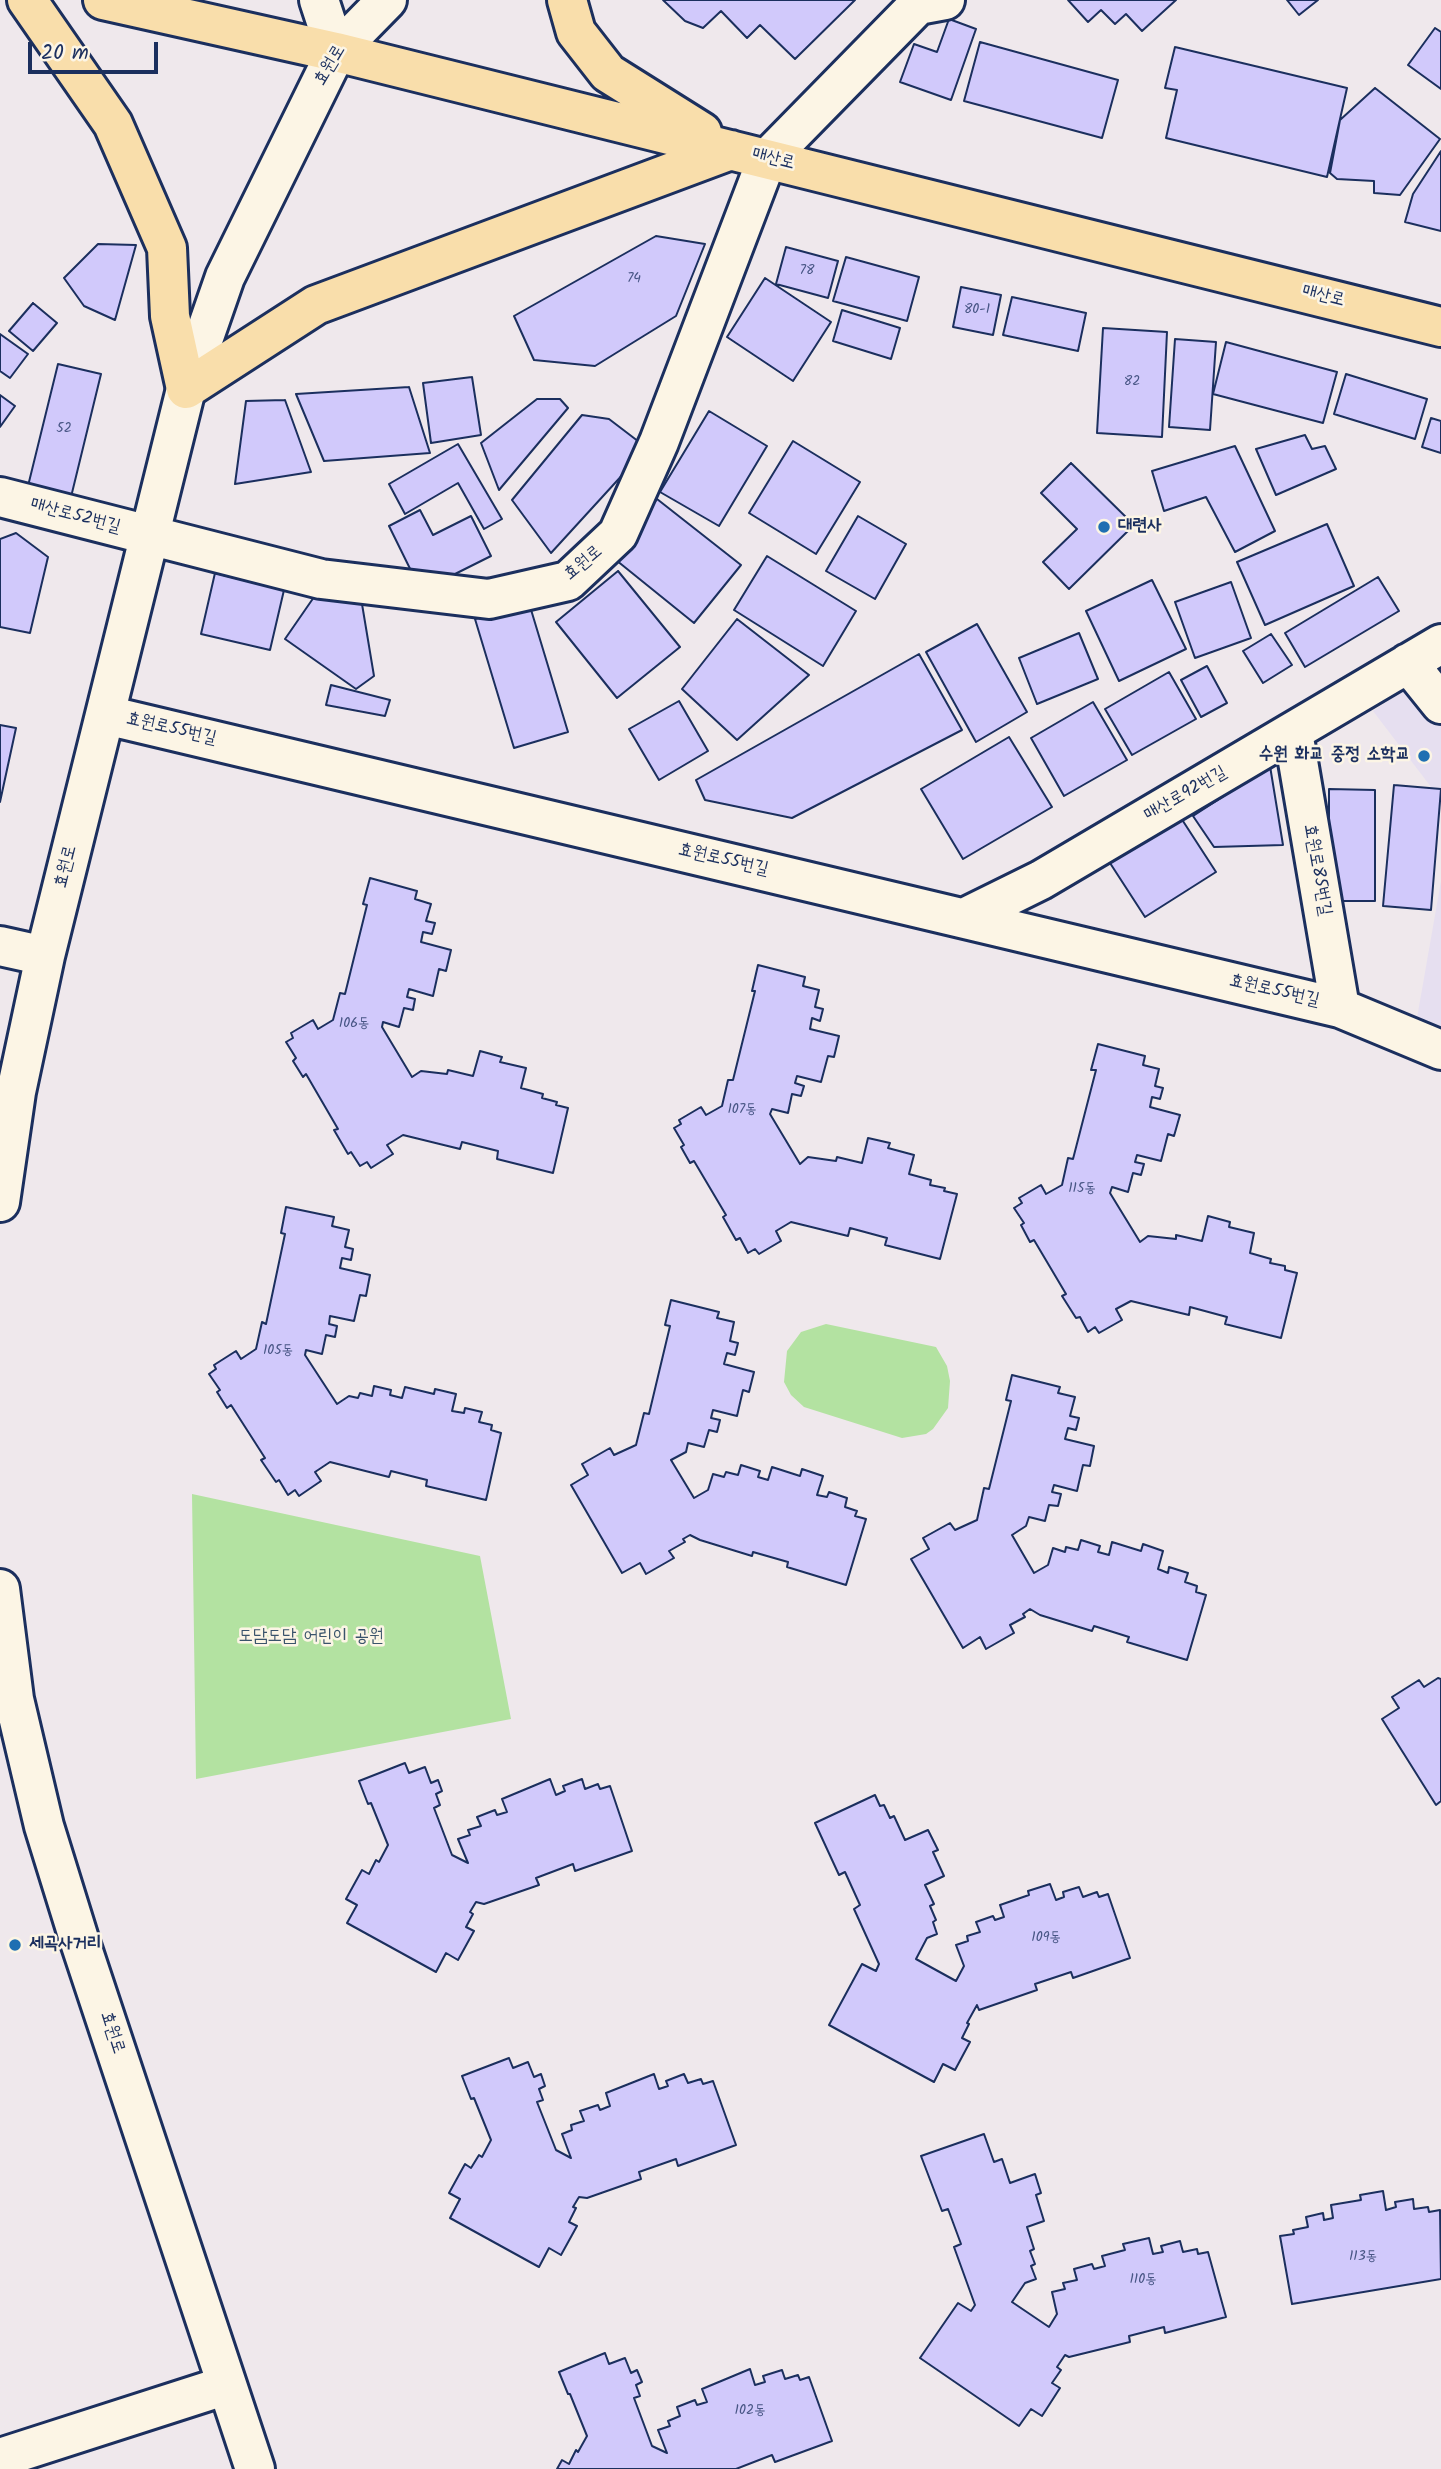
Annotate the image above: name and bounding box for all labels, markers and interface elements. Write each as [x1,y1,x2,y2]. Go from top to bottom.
scale bar [32,28,161,72]
text: 20 m [41,37,89,70]
street label: 효원로 [311,42,351,90]
street label: 매산로 [749,144,797,176]
house number: 78 [800,264,814,280]
house number: 74 [627,272,641,288]
street label: 매산로 [1299,281,1347,313]
house number: 80-1 [964,303,990,319]
house number: 82 [1124,375,1140,391]
house number: 52 [56,422,72,438]
street label: 매산로52번길 [28,495,122,539]
place label: 대련사 [1118,516,1161,538]
marker: 대련사 [1096,519,1112,535]
street label: 효원로 [560,542,608,586]
street label: 효원로55번길 [124,709,218,751]
place label: 수원 화교 중정 소학교 [1259,745,1410,767]
marker: 수원 화교 중정 소학교 [1416,748,1432,764]
street label: 매산로92번길 [1141,763,1231,827]
street label: 효원로85번길 [1297,822,1335,918]
street label: 효원로55번길 [676,840,770,882]
street label: 효원로 [51,843,83,891]
street label: 효원로55번길 [1227,971,1321,1013]
house number: 106동 [339,1017,369,1033]
house number: 107동 [727,1103,757,1119]
house number: 115동 [1068,1182,1096,1198]
house number: 105동 [263,1344,293,1360]
park label: 도담도담 어린이 공원 [239,1627,383,1649]
house number: 109동 [1031,1931,1061,1947]
place label: 세곡사거리 [29,1934,101,1956]
marker: 세곡사거리 [7,1937,23,1953]
street label: 효원로 [94,2009,128,2057]
house number: 113동 [1349,2250,1377,2266]
house number: 110동 [1129,2273,1157,2289]
house number: 102동 [735,2404,765,2420]

